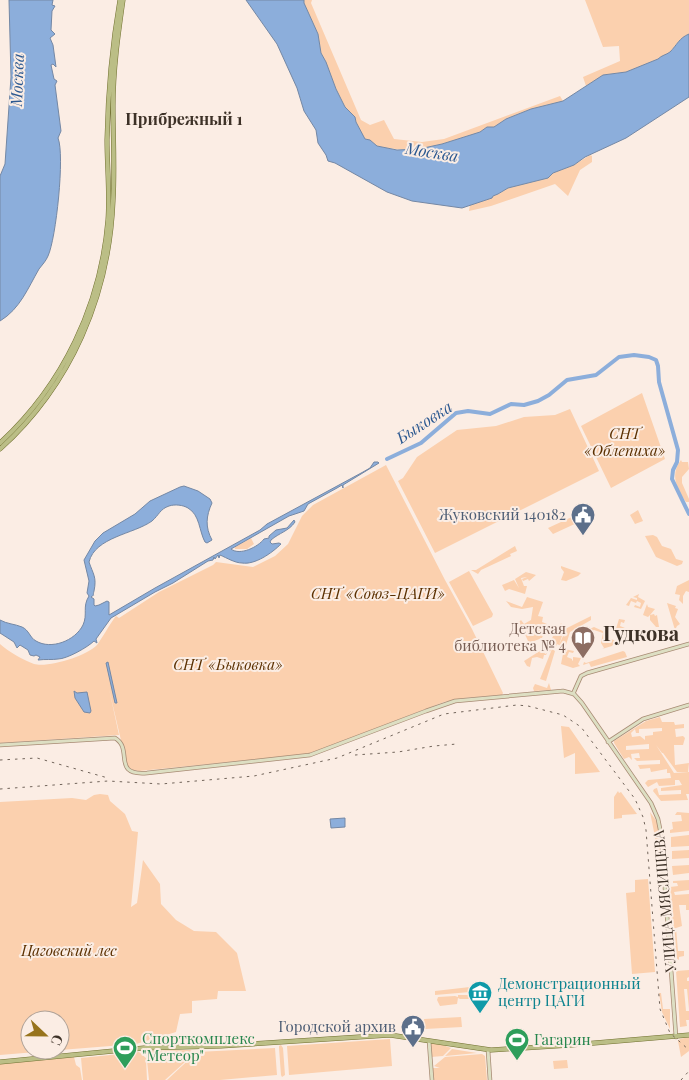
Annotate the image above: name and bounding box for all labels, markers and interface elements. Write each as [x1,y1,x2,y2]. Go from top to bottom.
water label: Москва [5,53,28,108]
district label: Прибрежный 1 [125,108,243,129]
water label: Москва [403,137,460,166]
water label: Быковка [391,396,456,448]
park label: СНТ «Облепиха» [584,423,666,460]
public building icon: Жуковский 140182 [570,502,596,536]
place label: Жуковский 140182 [439,504,566,524]
park label: СНТ «Союз-ЦАГИ» [311,583,445,603]
place label: Детская библиотека № 4 [454,618,566,655]
district label: Гудкова [603,619,680,646]
library icon: Детская библиотека № 4 [570,625,596,659]
park label: СНТ «Быковка» [173,654,283,674]
street label: УЛИЦА МЯСИЩЕВА [648,829,680,974]
park label: Цаговский лес [20,940,117,960]
place label: Демонстрационный центр ЦАГИ [498,973,641,1010]
museum icon: Демонстрационный центр ЦАГИ [467,980,493,1014]
north arrow [20,1010,70,1060]
public building icon: Городской архив [400,1014,426,1048]
place label: Городской архив [278,1016,396,1036]
sports icon: Гагарин [504,1027,530,1061]
place label: Спорткомплекс "Метеор" [142,1028,255,1065]
place label: Гагарин [534,1029,591,1049]
text: С [47,1032,68,1048]
sports icon: Спорткомплекс "Метеор" [112,1035,138,1069]

